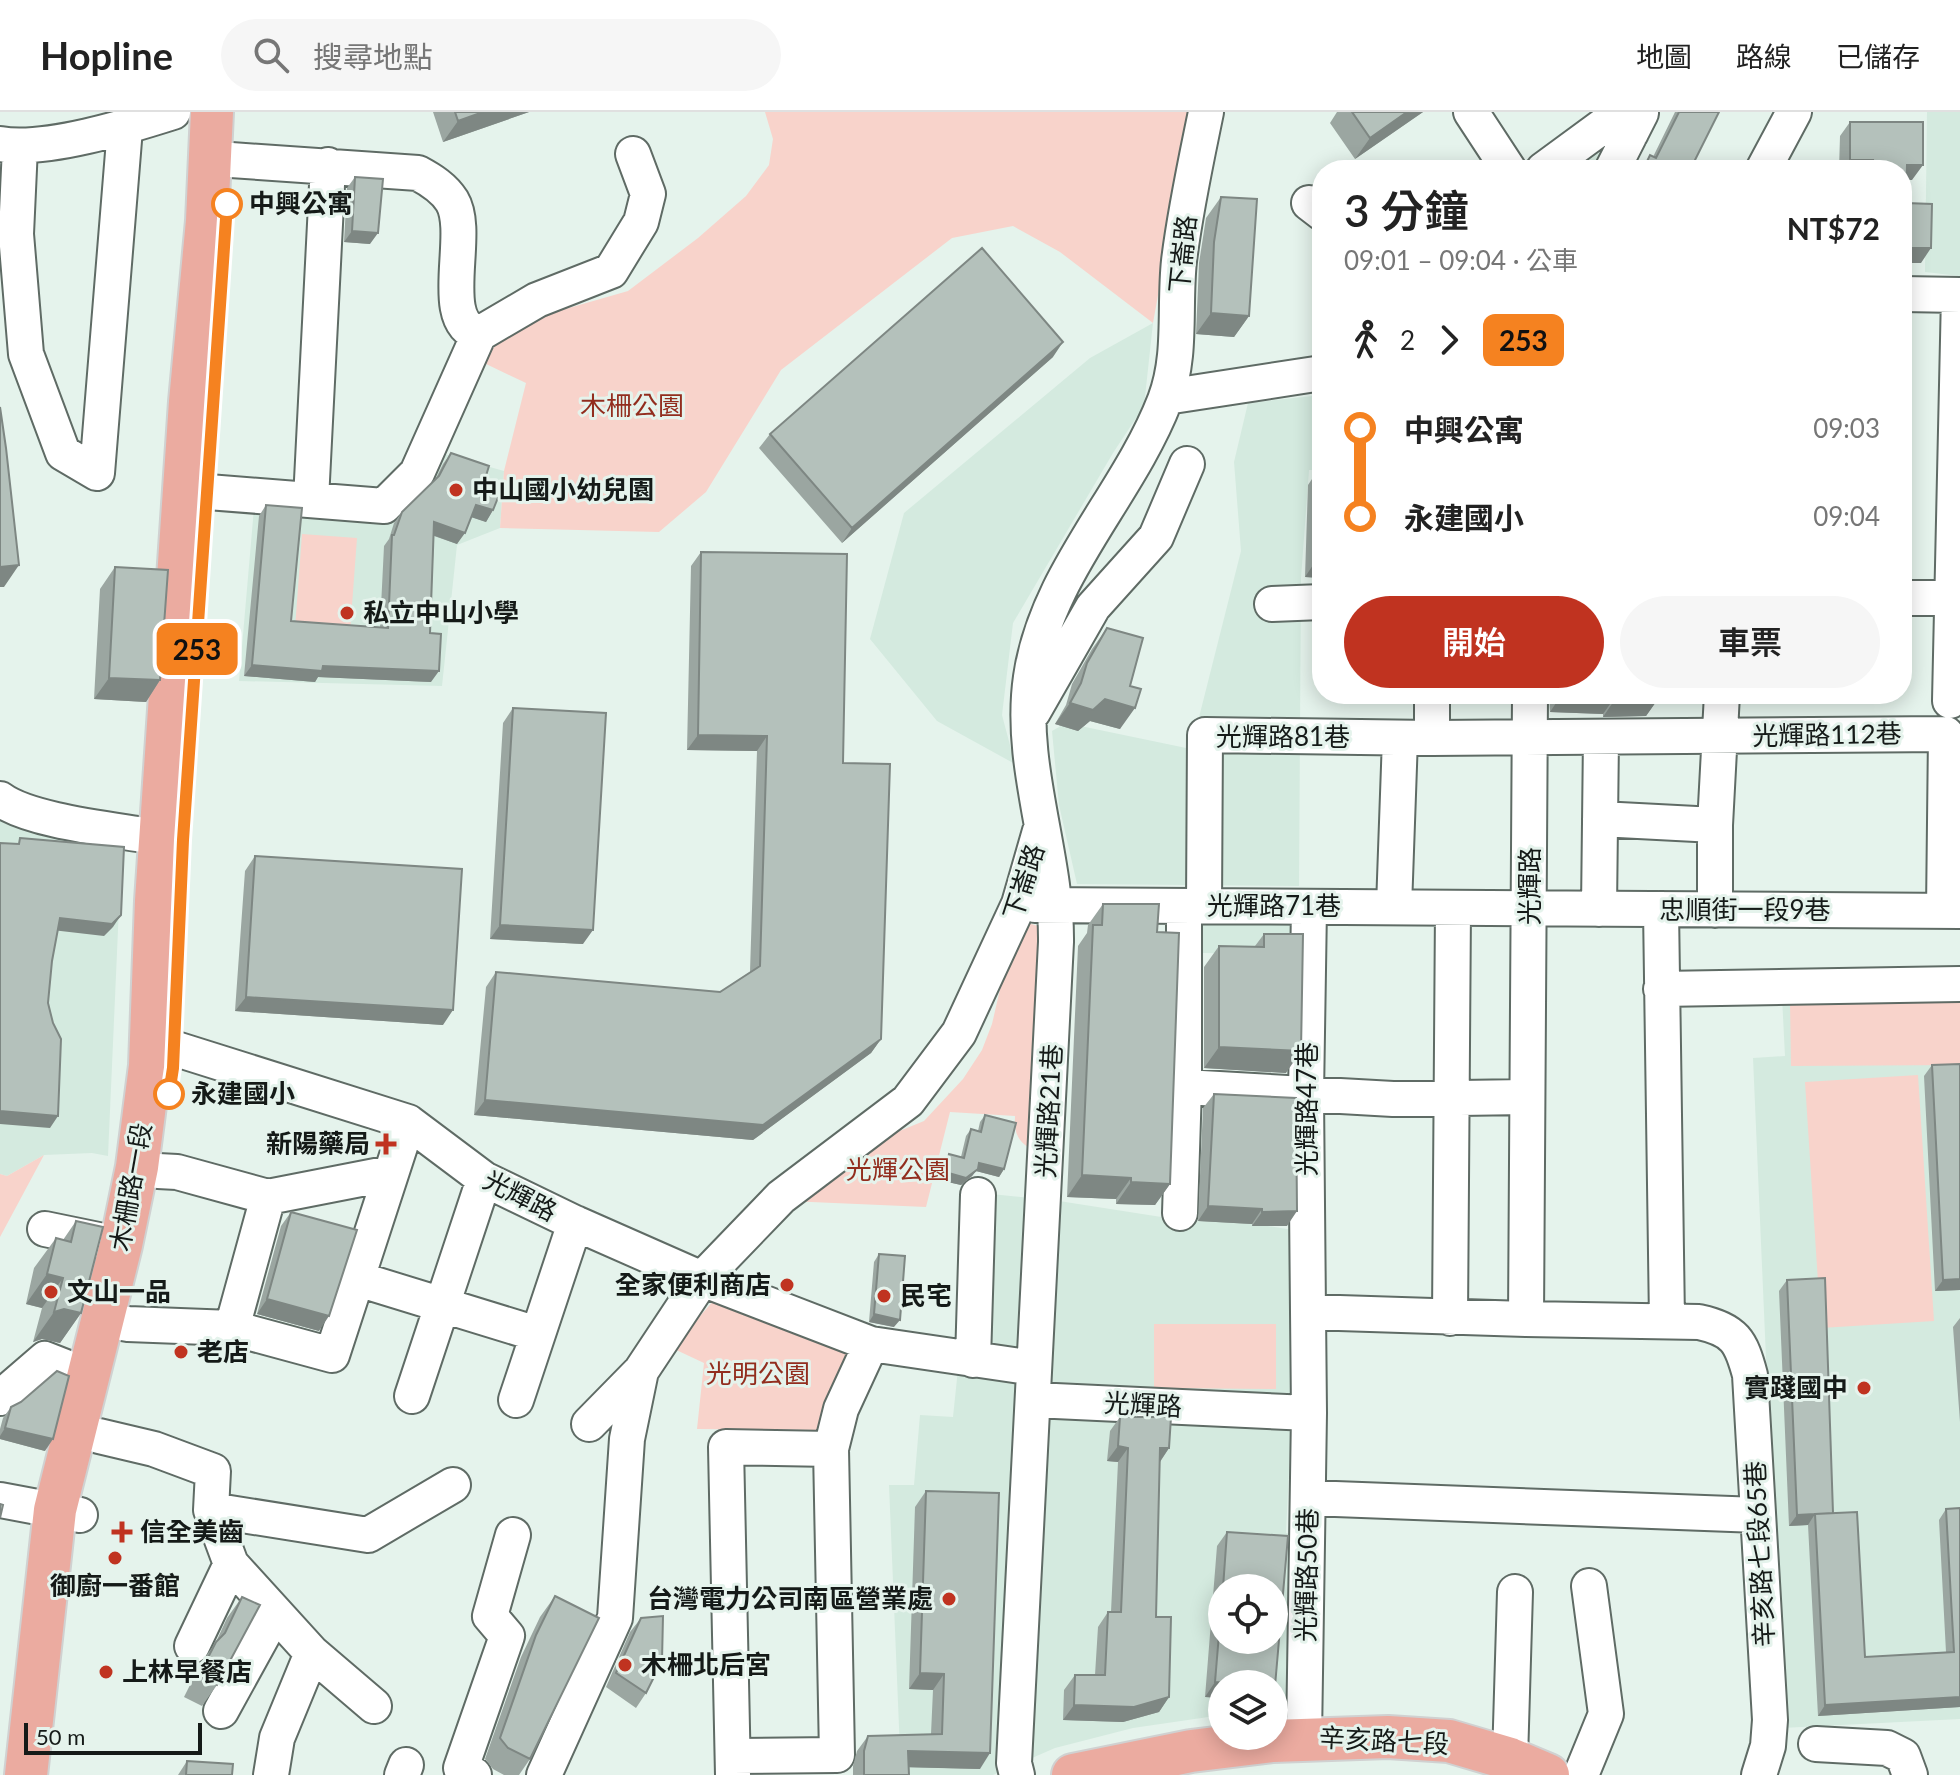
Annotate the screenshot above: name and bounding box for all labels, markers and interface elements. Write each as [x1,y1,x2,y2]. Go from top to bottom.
search box [221,19,781,91]
text: Hopline [40,32,173,78]
icon: search [249,33,293,77]
text: 搜尋地點 [313,38,433,74]
text: 地圖 [1636,39,1692,73]
text: 路線 [1736,39,1792,73]
text: 已儲存 [1836,39,1920,73]
text: 3 分鐘 [1344,184,1468,236]
place label: 中興公寓 [249,187,353,219]
marker: 中興公寓 [212,189,242,219]
text: NT$72 [1787,210,1880,246]
street label: 下崙路 [1162,213,1202,294]
text: 09:01 – 09:04 · 公車 [1344,244,1578,276]
icon: walk [1344,318,1388,362]
icon: forward [1427,318,1471,362]
text: 253 [1499,323,1548,357]
text: 2 [1400,324,1415,356]
park label: 木柵公園 [580,389,684,421]
text: 中興公寓 [1404,411,1524,447]
text: 09:03 [1813,412,1880,444]
place label: 中山國小幼兒園 [472,473,654,505]
marker: 中山國小幼兒園 [447,481,465,499]
text: 永建國小 [1404,499,1524,535]
text: 09:04 [1813,500,1880,532]
place label: 私立中山小學 [363,596,519,628]
button: 開始 [1344,596,1604,688]
button: 車票 [1620,596,1880,688]
marker: 私立中山小學 [338,604,356,622]
line badge: 253 [151,623,243,675]
text: 253 [173,632,221,666]
street label: 光輝路112巷 [1752,717,1902,751]
street label: 光輝路81巷 [1216,720,1350,752]
street label: 下崙路 [996,840,1050,924]
street label: 光輝路 [1513,847,1545,925]
street label: 光輝路71巷 [1207,889,1341,921]
street label: 忠順街一段9巷 [1659,893,1831,925]
street label: 光輝路47巷 [1290,1042,1322,1176]
street label: 光輝路21巷 [1029,1043,1067,1179]
place label: 永建國小 [191,1077,295,1109]
marker: 永建國小 [154,1079,184,1109]
street label: 木柵路一段 [103,1120,157,1254]
place label: 新陽藥局 [266,1127,370,1159]
marker: 新陽藥局 [377,1135,395,1153]
park label: 光輝公園 [846,1153,950,1185]
street label: 光輝路 [478,1163,562,1227]
place label: 全家便利商店 [615,1268,771,1300]
place label: 文山一品 [67,1275,171,1307]
marker: 全家便利商店 [778,1276,796,1294]
place label: 民宅 [900,1279,952,1311]
marker: 文山一品 [42,1283,60,1301]
marker: 民宅 [875,1287,893,1305]
place label: 老店 [197,1335,249,1367]
marker: 老店 [172,1343,190,1361]
park label: 光明公園 [706,1357,810,1389]
place label: 實踐國中 [1744,1371,1848,1403]
marker: 實踐國中 [1855,1379,1873,1397]
street label: 光輝路 [1103,1386,1183,1422]
street label: 辛亥路七段65巷 [1738,1460,1780,1648]
street label: 光輝路50巷 [1289,1508,1323,1642]
place label: 信全美齒 [140,1515,244,1547]
marker: 信全美齒 [111,1521,133,1543]
marker: 御廚一番館 [106,1549,124,1567]
place label: 御廚一番館 [50,1569,180,1601]
map controls [1208,1574,1288,1750]
button: locate [1208,1574,1288,1654]
place label: 台灣電力公司南區營業處 [647,1582,933,1614]
marker: 台灣電力公司南區營業處 [940,1590,958,1608]
place label: 木柵北后宮 [641,1648,771,1680]
place label: 上林早餐店 [122,1655,252,1687]
marker: 木柵北后宮 [616,1656,634,1674]
marker: 上林早餐店 [97,1663,115,1681]
button: layers [1208,1670,1288,1750]
scale bar [24,1719,202,1755]
street label: 辛亥路七段 [1318,1721,1450,1759]
text: 50 m [36,1723,85,1750]

